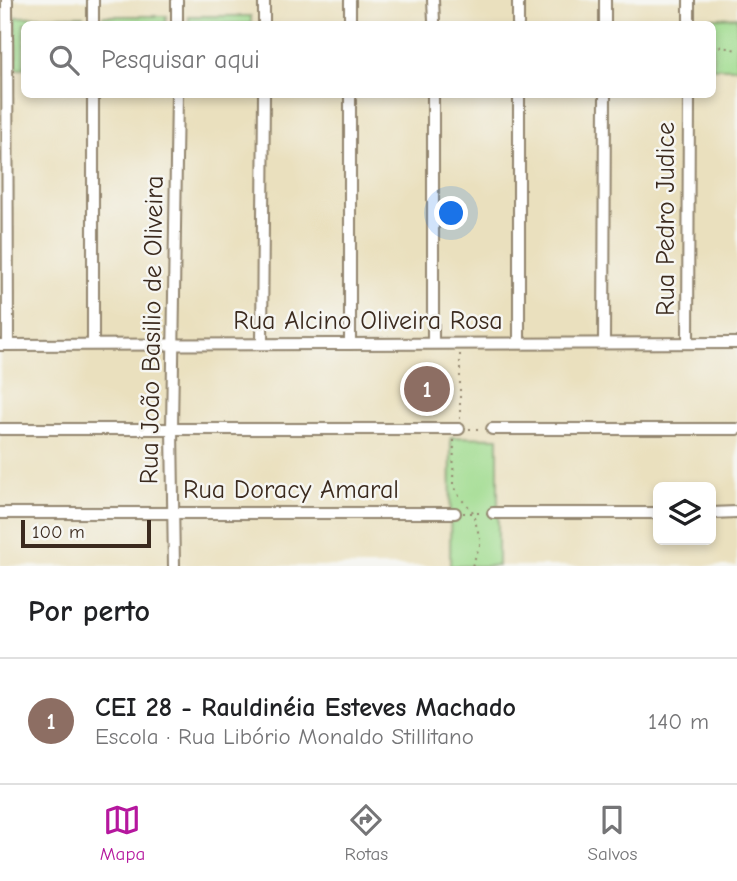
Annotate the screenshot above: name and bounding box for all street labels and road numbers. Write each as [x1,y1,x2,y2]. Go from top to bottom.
street label: Rua Pedro Judice [651,122,681,316]
street label: Rua João Basilio de Oliveira [134,175,170,485]
street label: Rua Alcino Oliveira Rosa [233,306,503,336]
street label: Rua Doracy Amaral [183,475,399,505]

